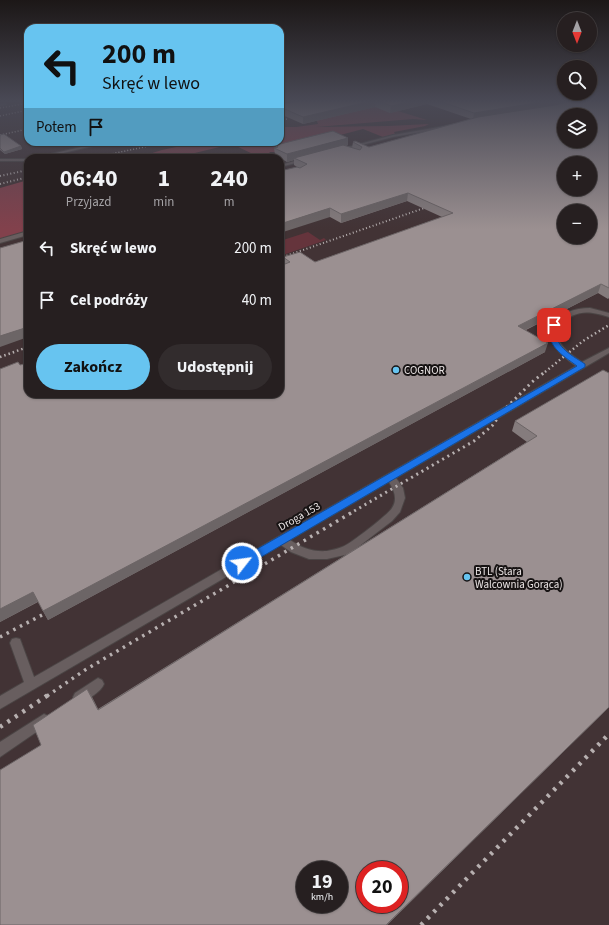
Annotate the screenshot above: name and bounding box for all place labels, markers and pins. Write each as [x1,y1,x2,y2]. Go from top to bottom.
pin [537,308,571,342]
place label: COGNOR [404,363,445,378]
marker: COGNOR [391,365,401,375]
place label: BTL (Stara Walcownia Gorąca) [475,564,563,592]
marker: BTL (Stara Walcownia Gorąca) [462,572,472,582]

